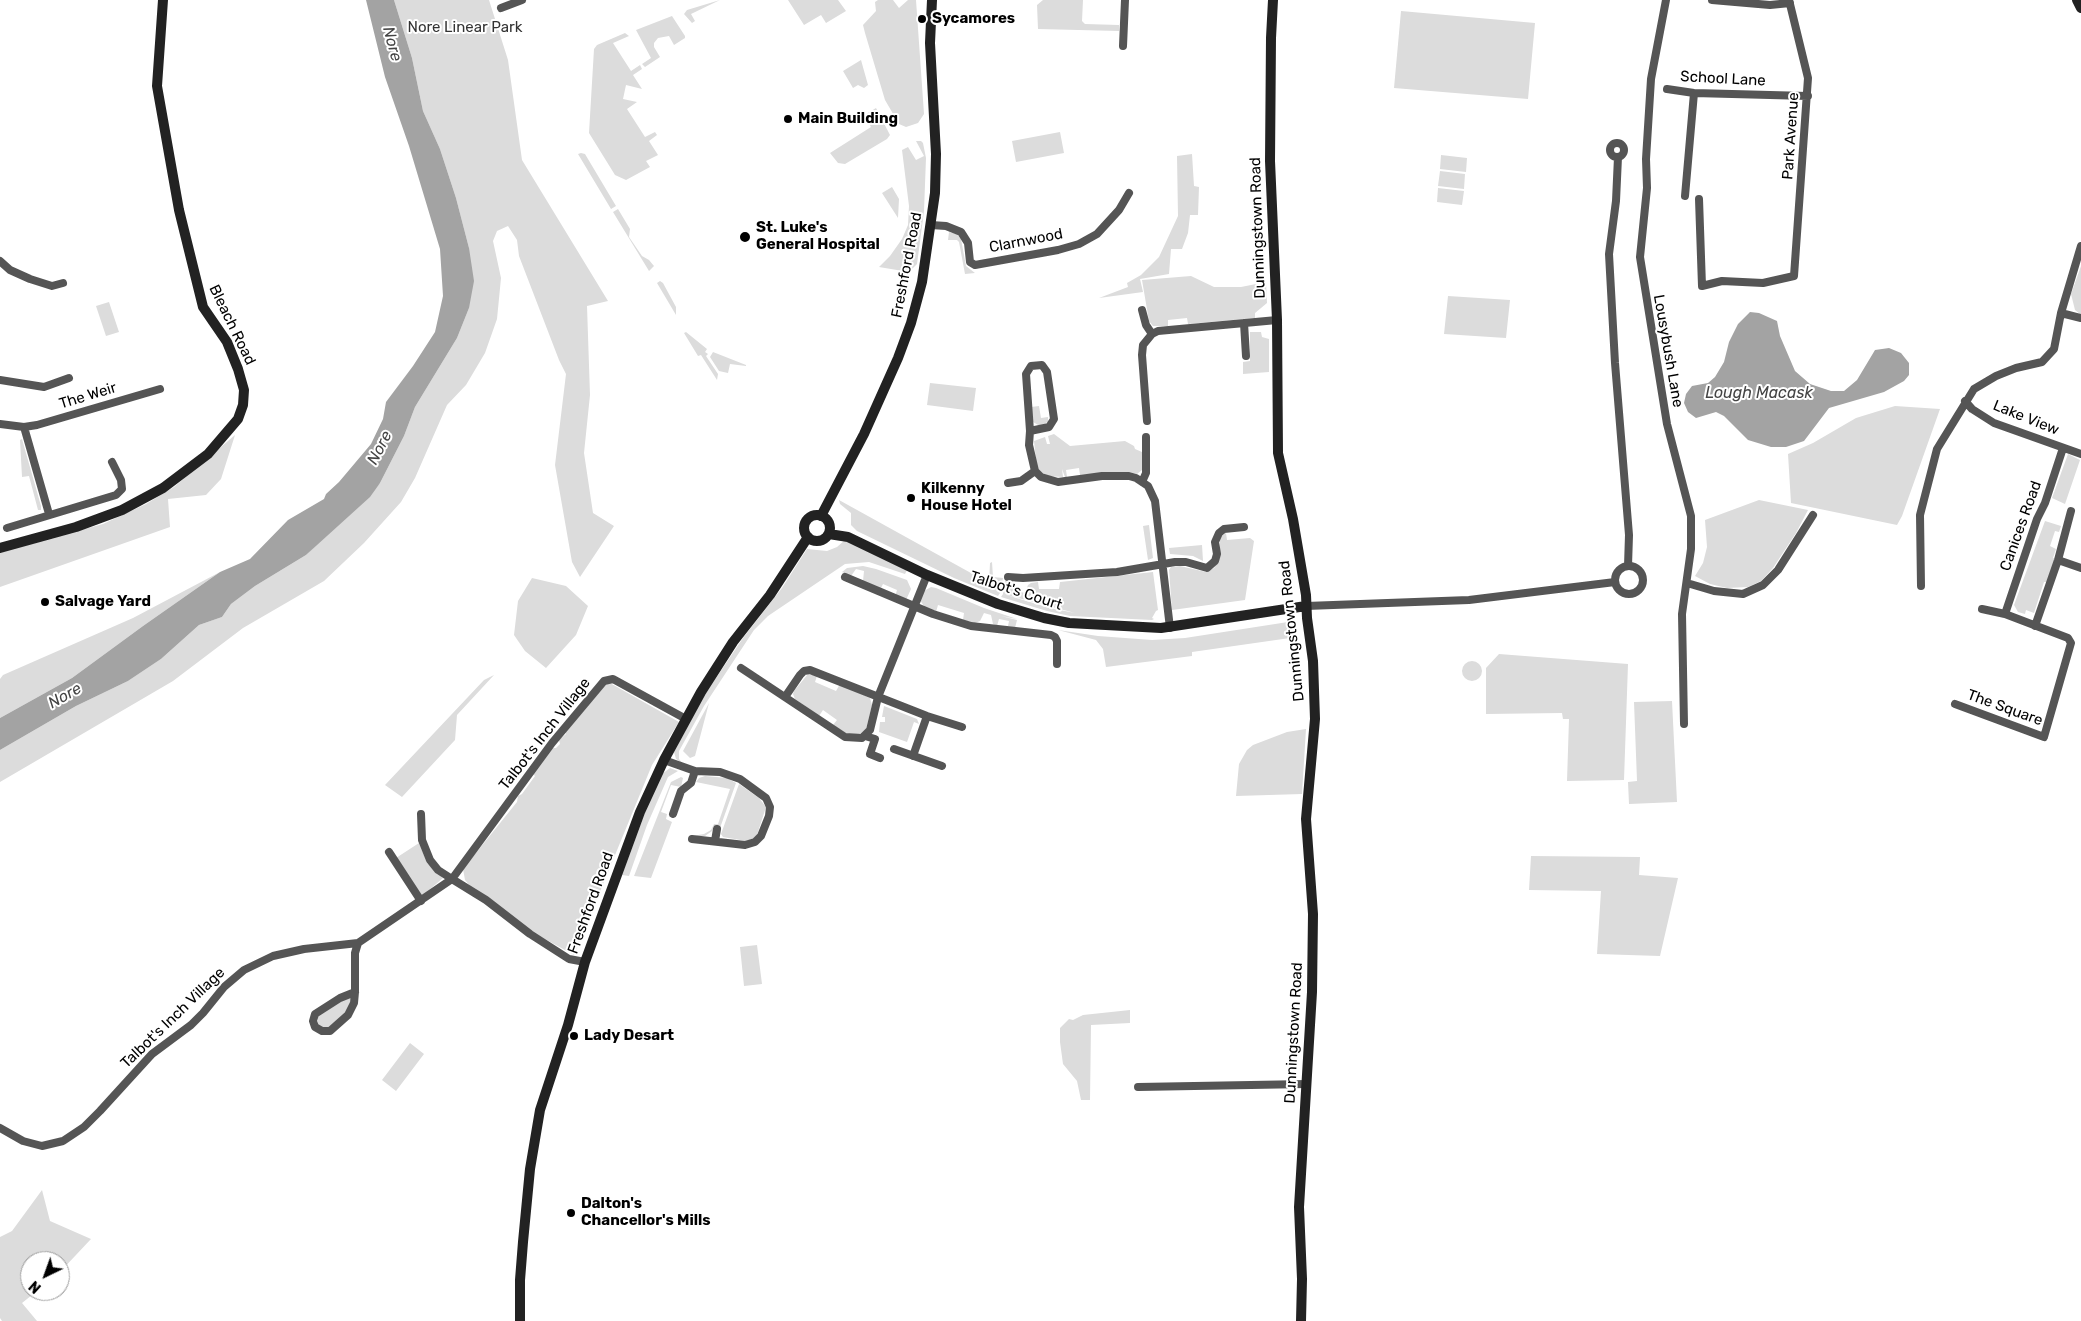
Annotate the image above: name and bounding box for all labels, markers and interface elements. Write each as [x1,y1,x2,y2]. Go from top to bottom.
place label: Sycamores [932,10,1015,28]
marker: Sycamores [916,13,928,25]
park label: Nore Linear Park [407,19,523,37]
water label: Nore [378,25,406,63]
street label: School Lane [1680,68,1766,90]
street label: Park Avenue [1779,92,1803,180]
place label: Main Building [798,110,898,128]
marker: Main Building [782,113,794,125]
street label: Dunningstown Road [1247,157,1269,299]
street label: Freshford Road [888,211,926,319]
place label: St. Luke's General Hospital [756,219,880,254]
street label: Clarnwood [988,225,1064,257]
marker: St. Luke's General Hospital [738,230,752,244]
street label: Bleach Road [205,282,259,368]
street label: Lousybush Lane [1649,293,1687,409]
street label: The Weir [57,379,119,413]
water label: Lough Macask [1705,383,1813,403]
street label: Lake View [1990,397,2062,439]
water label: Nore [363,428,397,468]
street label: Canices Road [1996,479,2046,573]
place label: Kilkenny House Hotel [921,480,1012,515]
marker: Kilkenny House Hotel [905,492,917,504]
street label: Dunningstown Road [1276,560,1308,702]
street label: Talbot's Court [968,568,1064,614]
place label: Salvage Yard [55,593,151,611]
marker: Salvage Yard [39,596,51,608]
street label: Talbot's Inch Village [496,674,594,794]
water label: Nore [45,679,85,713]
street label: The Square [1965,686,2045,730]
street label: Freshford Road [564,850,618,956]
street label: Dunningstown Road [1281,962,1307,1104]
street label: Talbot's Inch Village [117,964,229,1072]
place label: Lady Desart [584,1027,674,1045]
marker: Lady Desart [568,1030,580,1042]
place label: Dalton's Chancellor's Mills [581,1195,711,1230]
marker: Dalton's Chancellor's Mills [565,1207,577,1219]
north arrow [20,1251,70,1301]
text: N [26,1277,45,1296]

